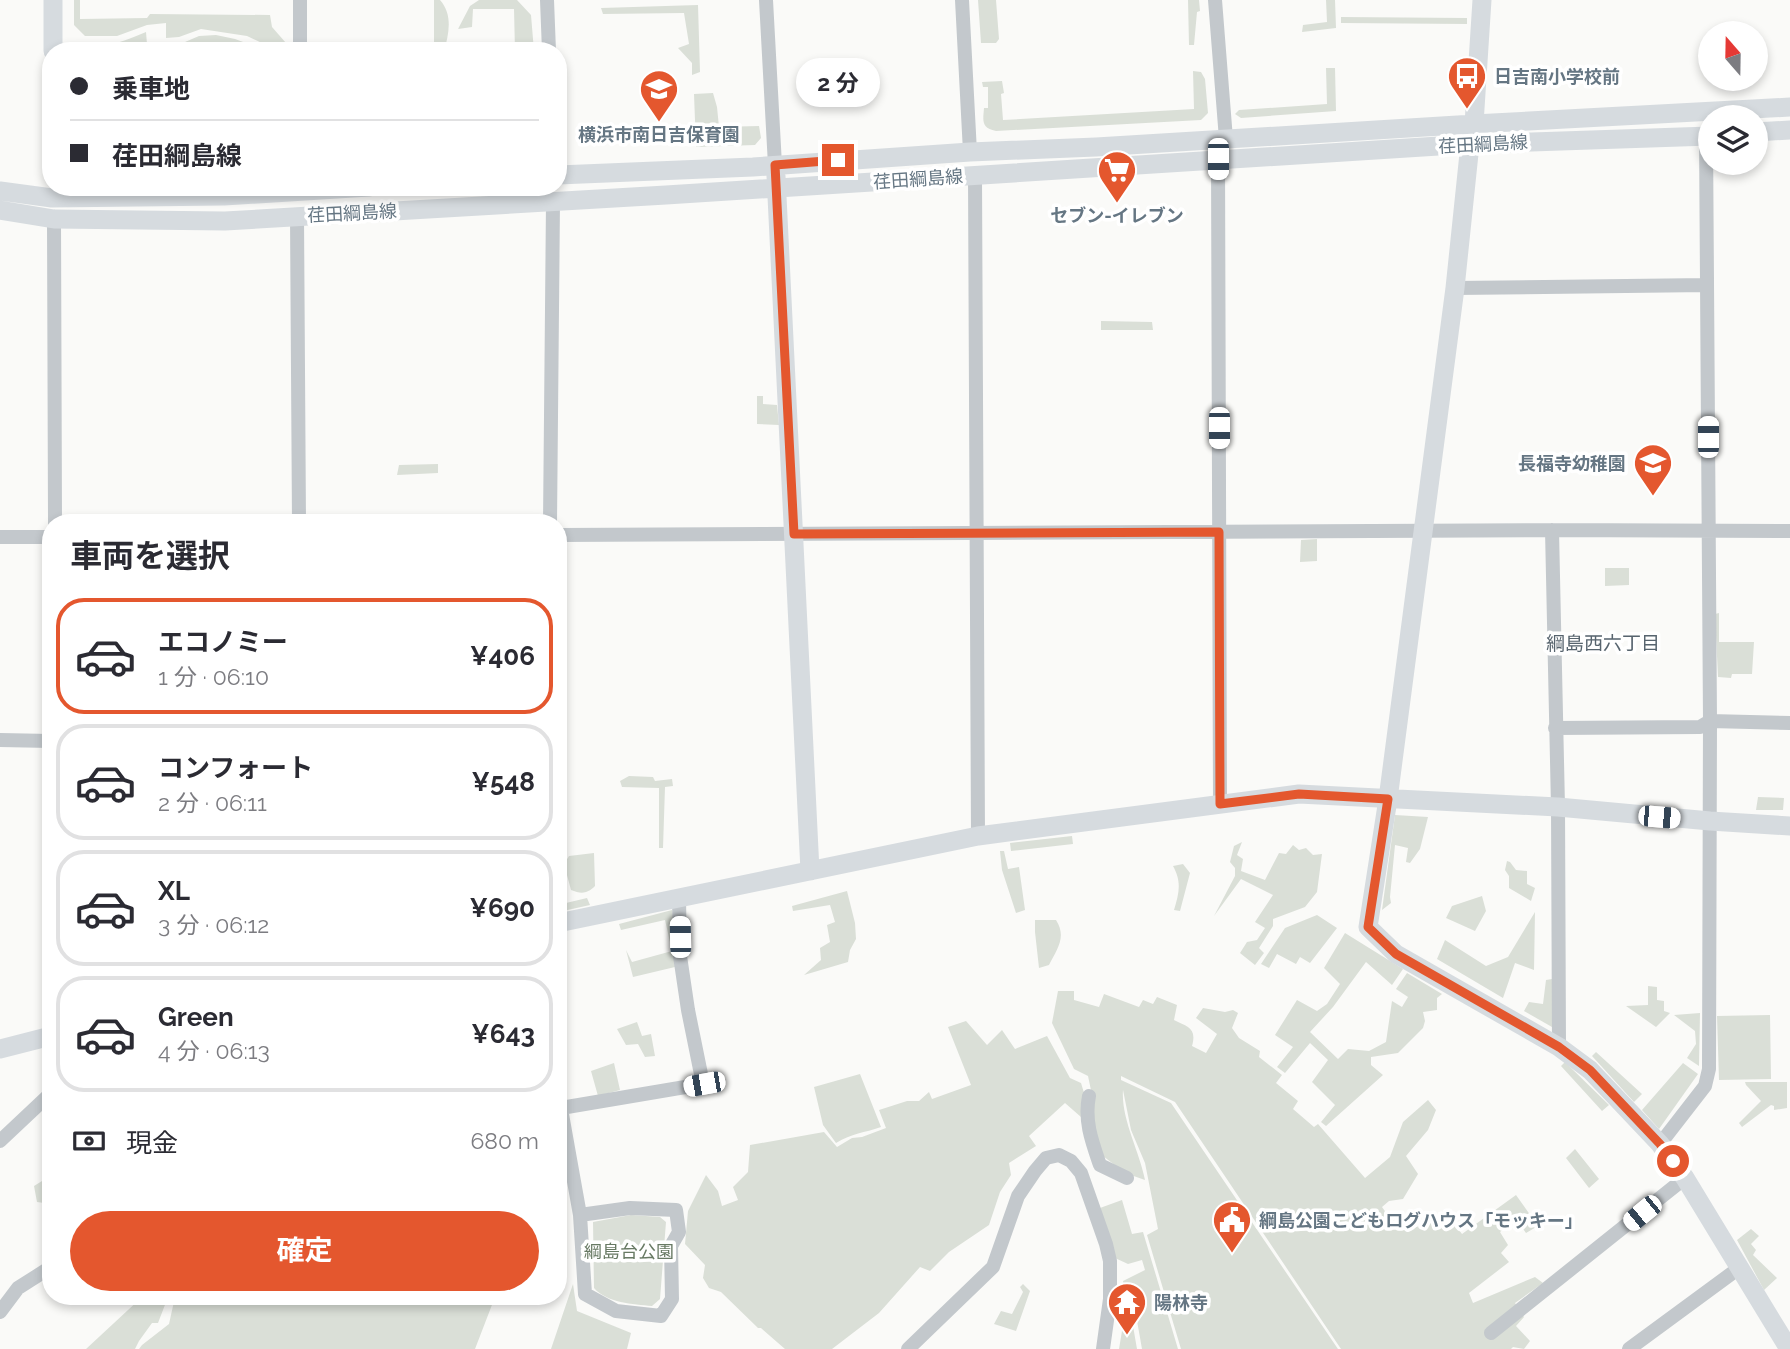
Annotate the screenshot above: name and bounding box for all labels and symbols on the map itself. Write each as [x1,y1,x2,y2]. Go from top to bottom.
north arrow [1698,21,1768,91]
bus stop icon: 日吉南小学校前 [1446,55,1488,110]
callout: 2 分 [796,58,880,108]
place label: 日吉南小学校前 [1494,66,1620,87]
school or university icon: 横浜市南日吉保育園 [638,68,680,123]
place label: 横浜市南日吉保育園 [578,124,740,145]
street label: 荏田綱島線 [1438,131,1528,157]
car [1208,138,1229,180]
route end [822,144,854,176]
supermarket icon: セブン-イレブン [1096,149,1138,204]
street label: 荏田綱島線 [872,165,964,193]
street label: 荏田綱島線 [307,200,397,226]
place label: セブン-イレブン [1050,205,1184,226]
car [1209,407,1230,449]
car [1698,416,1719,458]
school or university icon: 長福寺幼稚園 [1632,442,1674,497]
place label: 長福寺幼稚園 [1518,453,1626,474]
district label: 綱島西六丁目 [1546,632,1660,654]
car [1638,805,1681,829]
car [670,916,691,958]
car [682,1070,727,1098]
route start [1657,1145,1689,1177]
car [1620,1192,1665,1234]
public building icon: 綱島公園こどもログハウス「モッキー」 [1211,1199,1253,1254]
place label: 綱島公園こどもログハウス「モッキー」 [1259,1210,1583,1231]
park label: 綱島台公園 [584,1241,674,1262]
temple icon: 陽林寺 [1106,1281,1148,1336]
place label: 陽林寺 [1154,1292,1208,1313]

